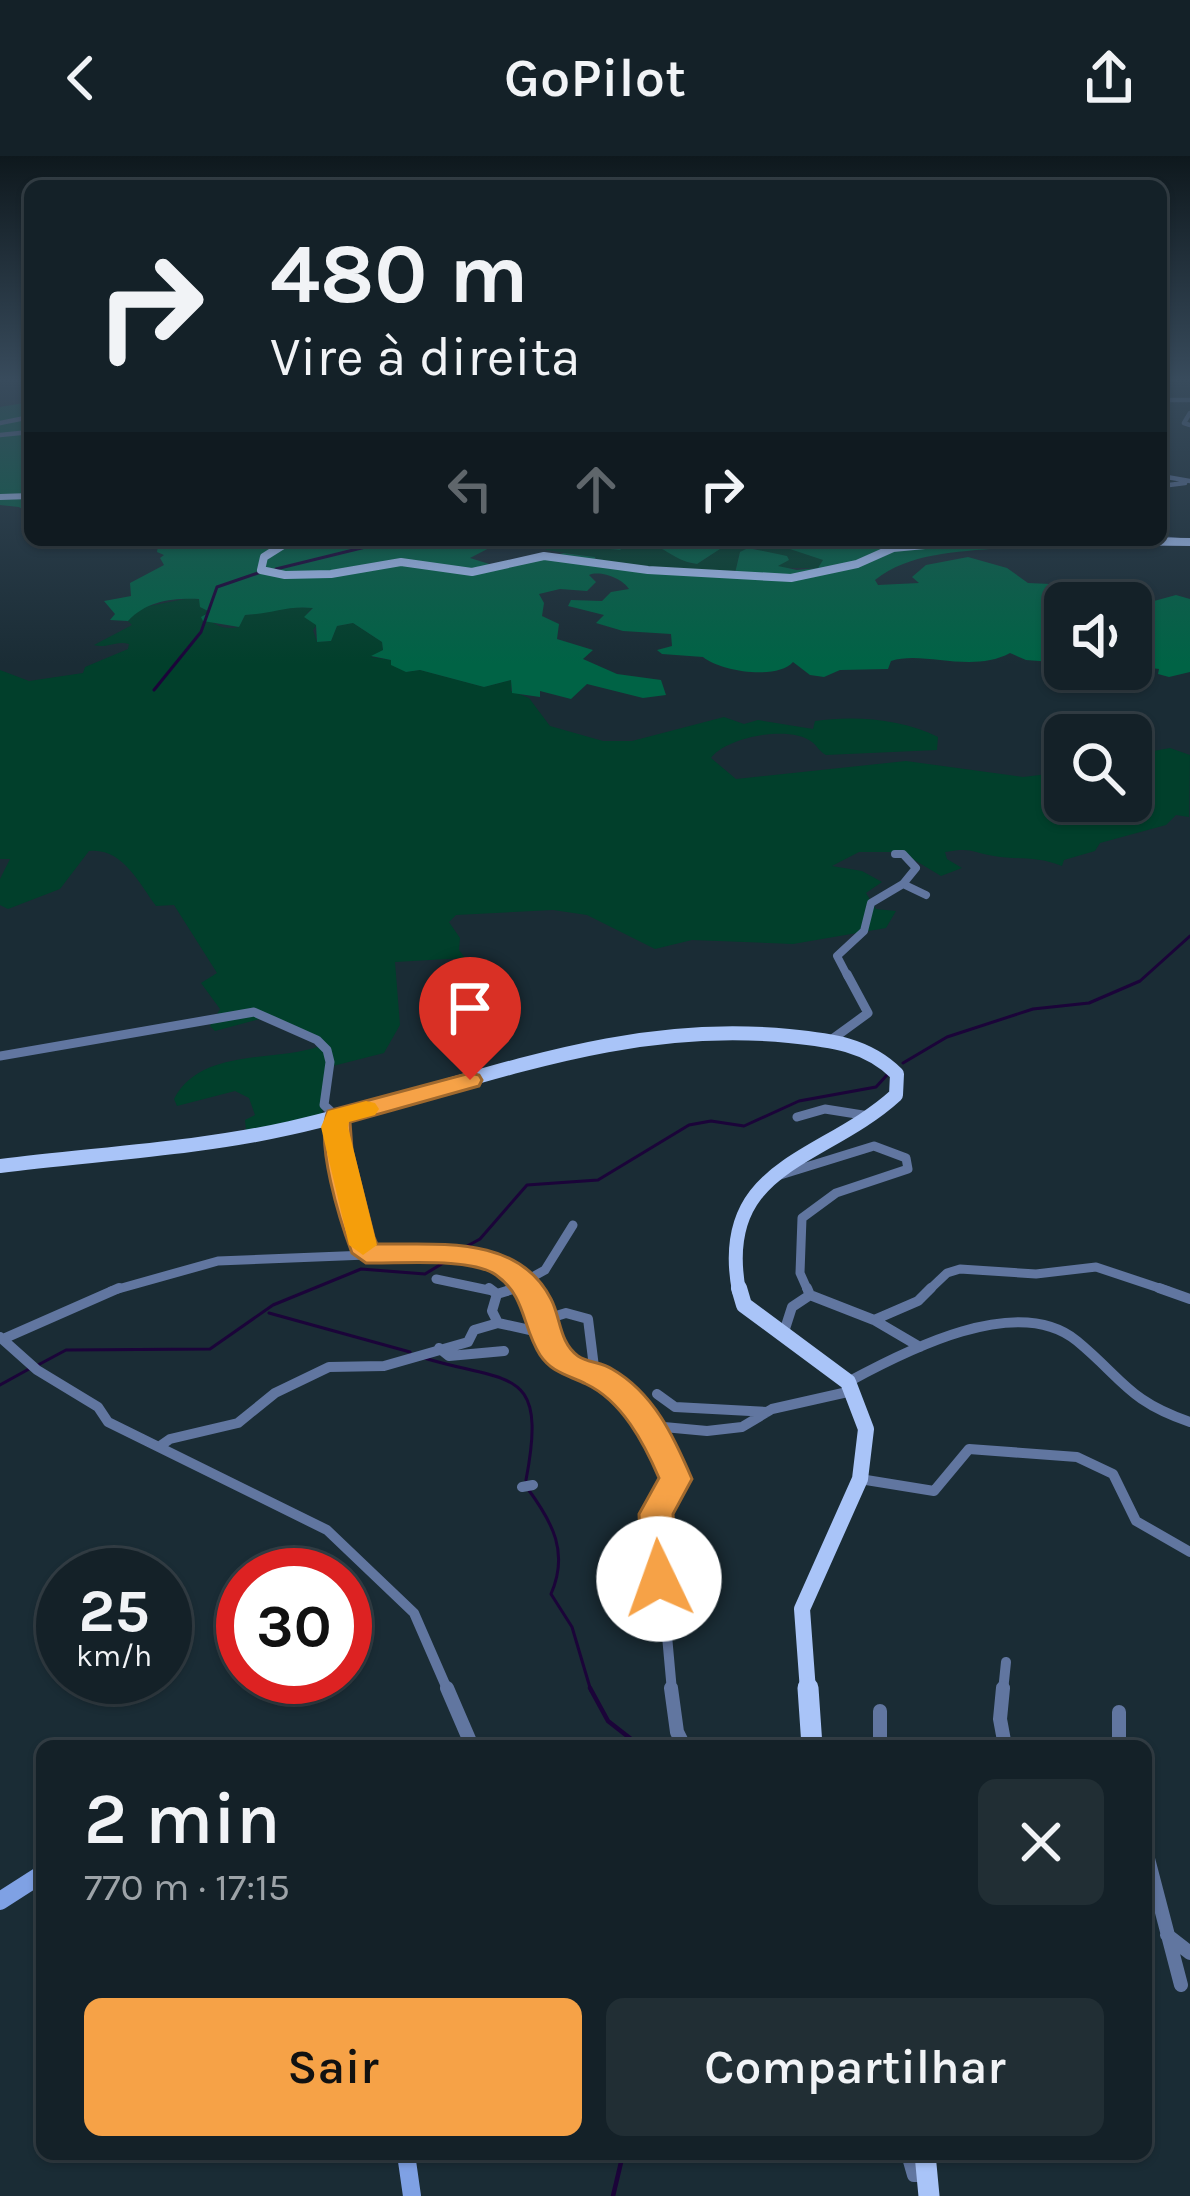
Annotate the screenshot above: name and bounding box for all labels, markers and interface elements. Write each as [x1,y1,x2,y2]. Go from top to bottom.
icon: back [48,45,114,111]
icon: share [1076,45,1142,111]
text: GoPilot [504,46,686,110]
text: 480 m [270,225,528,323]
icon: right [72,228,228,384]
text: Vire à direita [270,325,581,389]
icon: left [437,456,503,522]
icon: ahead [563,456,629,522]
icon: right [689,456,755,522]
map controls [1044,582,1152,822]
button: sound [1044,582,1152,690]
button: search [1044,714,1152,822]
pin [419,957,521,1080]
icon: arrive [437,975,503,1041]
position arrow [596,1516,722,1642]
speed limit sign: 30 [216,1548,372,1704]
text: 25 [78,1576,150,1646]
text: km/h [76,1638,152,1674]
text: 2 min [84,1777,281,1861]
button: close [978,1779,1104,1905]
text: 770 m · 17:15 [84,1864,290,1910]
button: Sair [84,1998,582,2136]
button: Compartilhar [606,1998,1104,2136]

